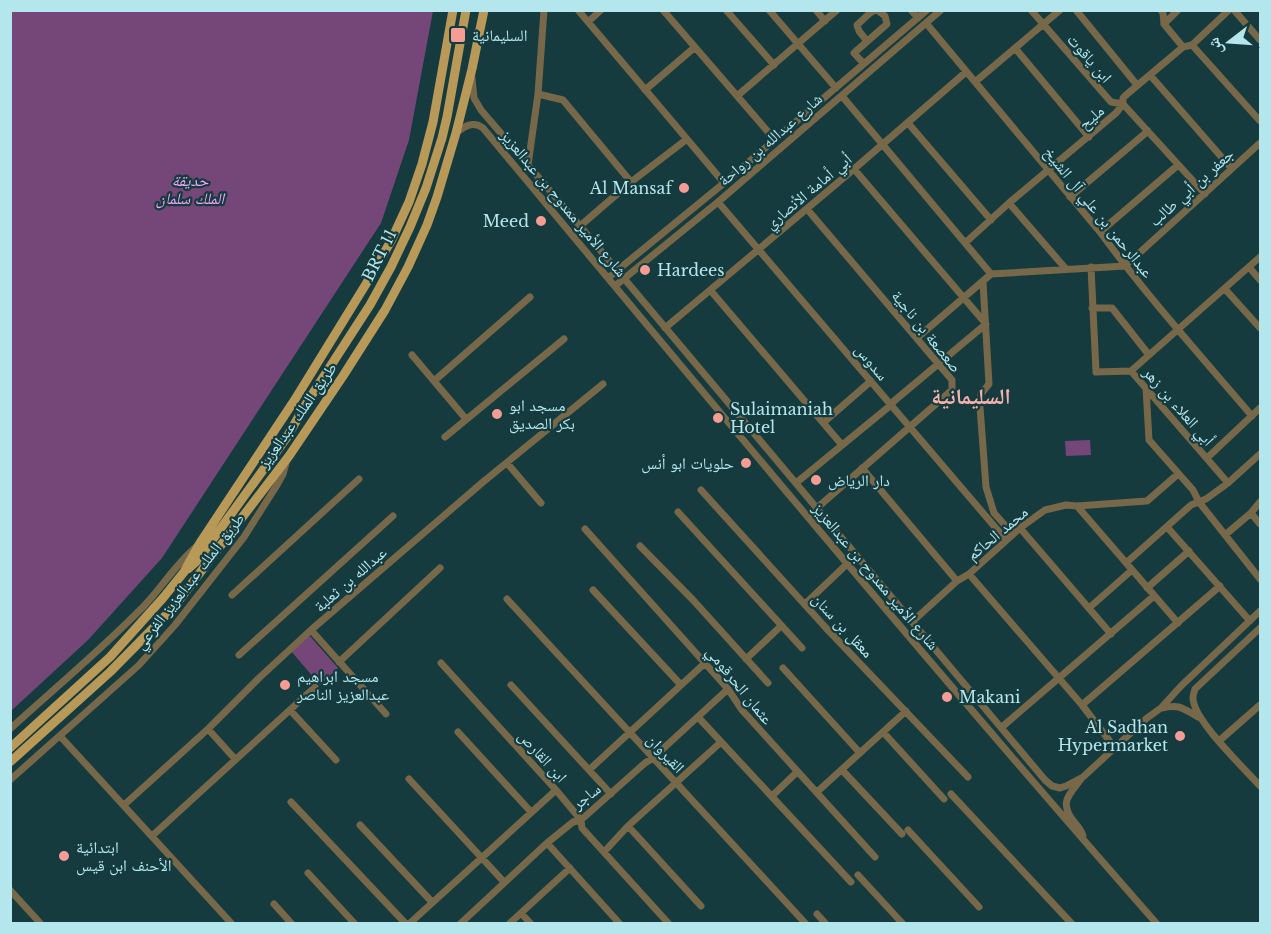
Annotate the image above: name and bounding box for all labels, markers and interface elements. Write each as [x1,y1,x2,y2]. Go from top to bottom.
north arrow [1199,12,1259,72]
place label: السليمانية [472,25,528,45]
marker: السليمانية [449,26,467,44]
street label: ابن ياقوت [1063,29,1117,87]
text: ش [1203,35,1227,57]
street label: شارع عبدالله بن رواحة [714,88,827,190]
street label: مليح [1074,100,1109,134]
street label: شارع الأمير ممدوح بن عبدالعزيز [495,125,631,281]
street label: عبدالرحمن بن علي آل الشيخ [1038,142,1158,283]
street label: جعفر بن أبي طالب [1144,144,1240,233]
street label: أبي أمامة الأنصاري [761,149,857,235]
park label: حديقة الملك سلمان [156,170,226,209]
place label: Al Mansaf [589,178,674,198]
marker: Al Mansaf [677,181,691,195]
place label: Meed [483,211,529,231]
marker: Meed [534,214,548,228]
street label: BRT 11 [357,226,401,284]
place label: Hardees [657,260,725,280]
marker: Hardees [638,263,652,277]
street label: صعصعة بن ناجية [887,286,966,377]
street label: سدوس [850,340,893,385]
street label: طريق الملك عبدالعزيز [253,358,342,473]
street label: أبي العلاء بن زهر [1136,362,1219,452]
district label: السليمانية [931,383,1011,410]
place label: مسجد ابو بكر الصديق [509,395,575,434]
place label: Sulaimaniah Hotel [730,399,833,437]
marker: مسجد ابو بكر الصديق [490,407,504,421]
marker: Sulaimaniah Hotel [711,411,725,425]
place label: حلويات ابو أنس [641,453,734,474]
marker: حلويات ابو أنس [739,456,753,470]
place label: دار الرياض [828,470,890,491]
marker: دار الرياض [809,473,823,487]
street label: شارع الأمير ممدوح بن عبدالعزيز [807,498,943,654]
street label: محمد الحاكم [962,502,1032,565]
street label: طريق الملك عبدالعزيز الفرعي [130,509,251,655]
street label: عبدالله بن ثعلبة [310,542,391,617]
street label: معقل بن سنان [807,589,878,662]
street label: عثمان الحرقومي [700,642,778,730]
place label: مسجد ابراهيم عبدالعزيز الناصر [296,666,389,704]
marker: مسجد ابراهيم عبدالعزيز الناصر [278,678,292,692]
place label: Makani [959,687,1021,707]
marker: Makani [940,690,954,704]
place label: Al Sadhan Hypermarket [1058,717,1168,755]
street label: ابن القارص [514,726,572,787]
street label: القيروان [642,729,689,777]
marker: Al Sadhan Hypermarket [1173,729,1187,743]
street label: ساجر [567,779,604,814]
place label: ابتدائية الأحنف ابن قيس [76,837,172,876]
marker: ابتدائية الأحنف ابن قيس [57,849,71,863]

